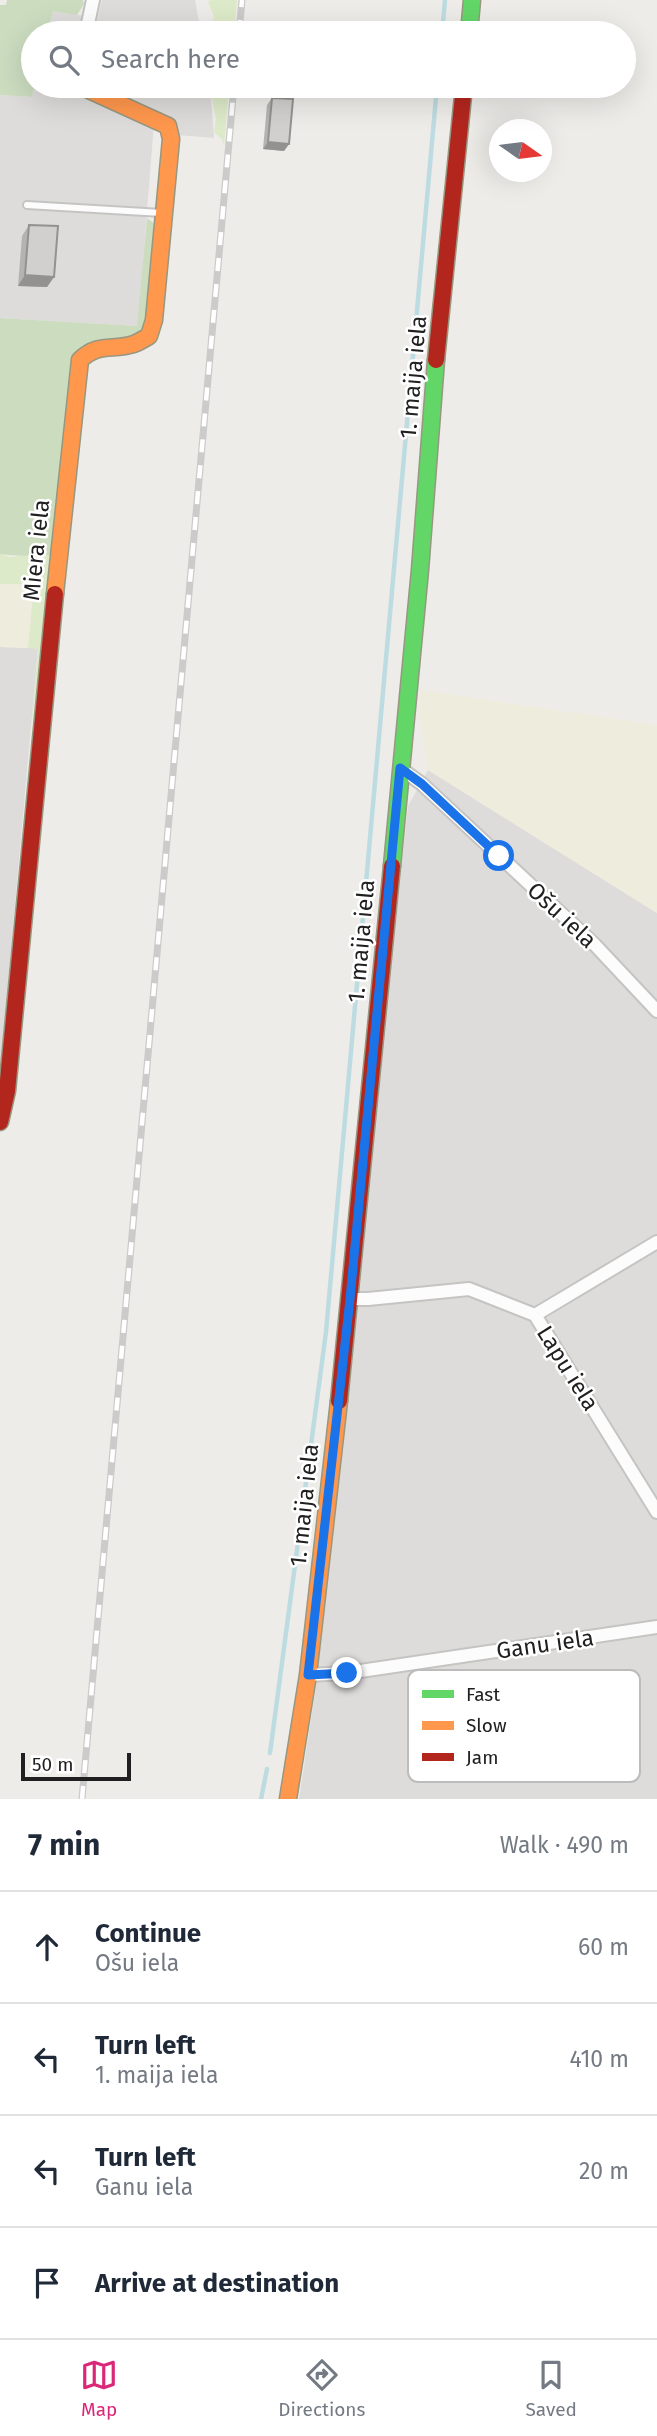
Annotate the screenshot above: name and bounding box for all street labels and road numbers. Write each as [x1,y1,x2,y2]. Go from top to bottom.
street label: 1. maija iela [394,314,432,440]
street label: Miera iela [17,498,55,602]
street label: Ošu iela [522,876,602,954]
street label: 1. maija iela [342,878,380,1004]
street label: Lapu iela [531,1320,605,1416]
street label: 1. maija iela [284,1442,324,1568]
street label: Ganu iela [494,1623,596,1665]

